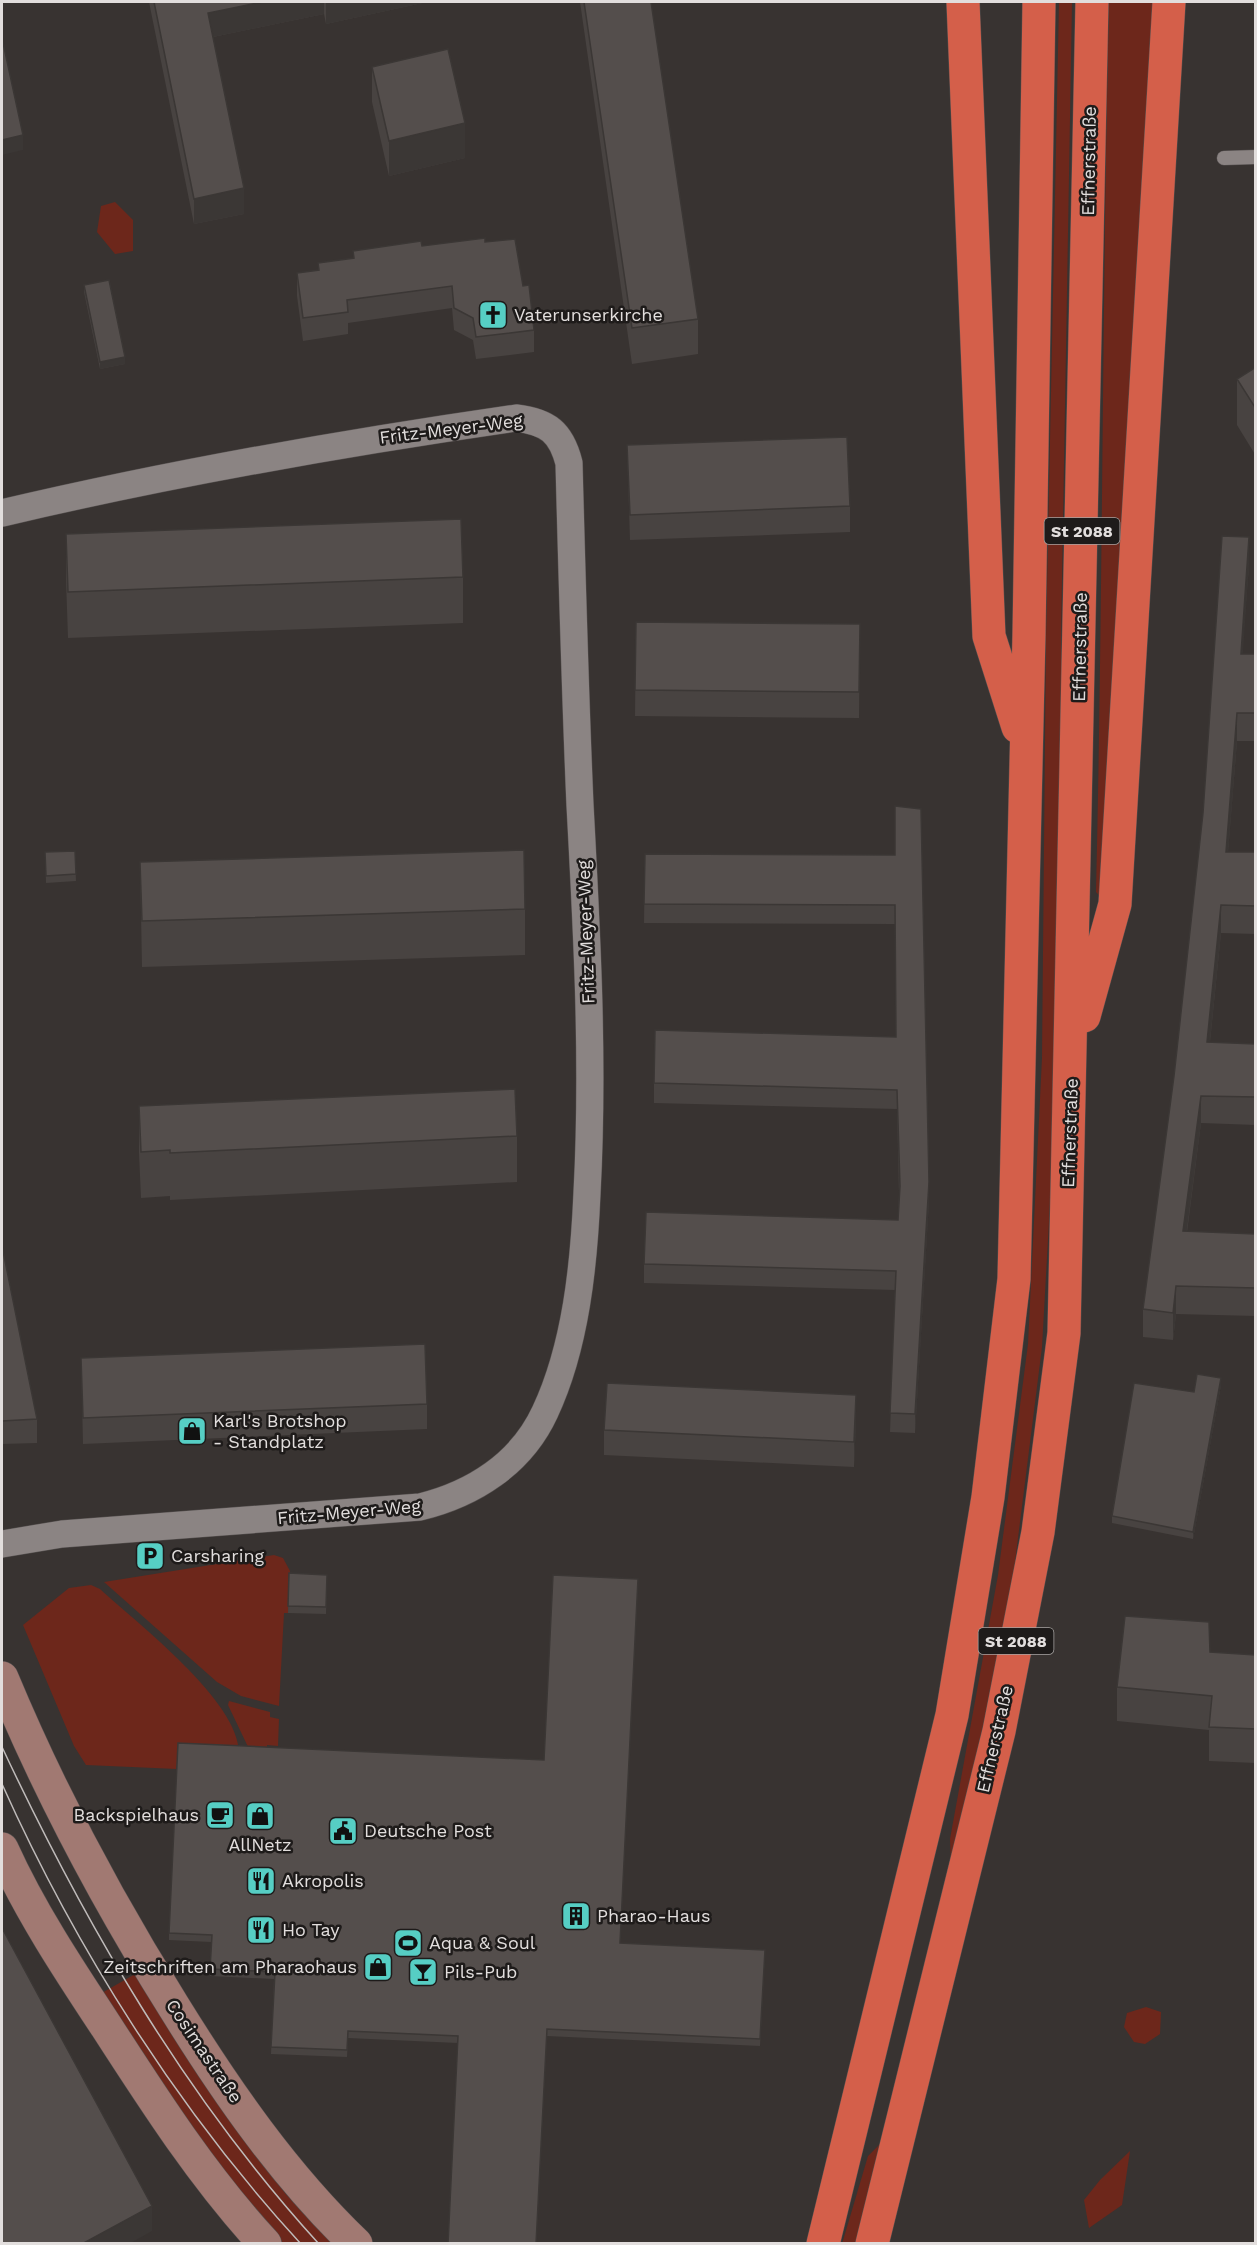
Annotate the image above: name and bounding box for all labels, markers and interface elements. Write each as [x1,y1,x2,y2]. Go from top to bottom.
street label: Effnerstraße [1077,106,1100,216]
church icon: Vaterunserkirche [477,299,509,331]
place label: Vaterunserkirche [514,304,663,325]
street label: Fritz-Meyer-Weg [378,409,524,448]
road number: St 2088 [1044,518,1120,544]
street label: Effnerstraße [1068,592,1091,702]
street label: Fritz-Meyer-Weg [572,859,599,1004]
street label: Effnerstraße [1057,1078,1082,1188]
place label: Karl's Brotshop - Standplatz [213,1410,347,1452]
shop icon: Karl's Brotshop - Standplatz [176,1415,208,1447]
street label: Fritz-Meyer-Weg [276,1495,422,1528]
parking icon: Carsharing [134,1540,166,1572]
place label: Carsharing [171,1545,265,1566]
road number: St 2088 [978,1628,1054,1654]
street label: Effnerstraße [972,1683,1017,1795]
cafe icon: Backspielhaus [204,1799,236,1831]
shop icon: AllNetz [244,1800,276,1832]
place label: Backspielhaus [74,1804,199,1825]
public building icon: Deutsche Post [327,1815,359,1847]
place label: Deutsche Post [364,1820,492,1841]
place label: AllNetz [228,1834,292,1855]
restaurant icon: Akropolis [245,1865,277,1897]
place label: Akropolis [282,1870,364,1891]
building icon: Pharao-Haus [560,1900,592,1932]
place label: Pharao-Haus [597,1905,710,1926]
restaurant icon: Ho Tay [245,1914,277,1946]
place label: Ho Tay [282,1919,340,1940]
sports icon: Aqua & Soul [392,1927,424,1959]
place label: Aqua & Soul [429,1932,536,1953]
shop icon: Zeitschriften am Pharaohaus [362,1951,394,1983]
place label: Zeitschriften am Pharaohaus [103,1956,357,1977]
bar icon: Pils-Pub [407,1956,439,1988]
place label: Pils-Pub [444,1961,517,1982]
street label: Cosimastraße [162,1995,247,2107]

